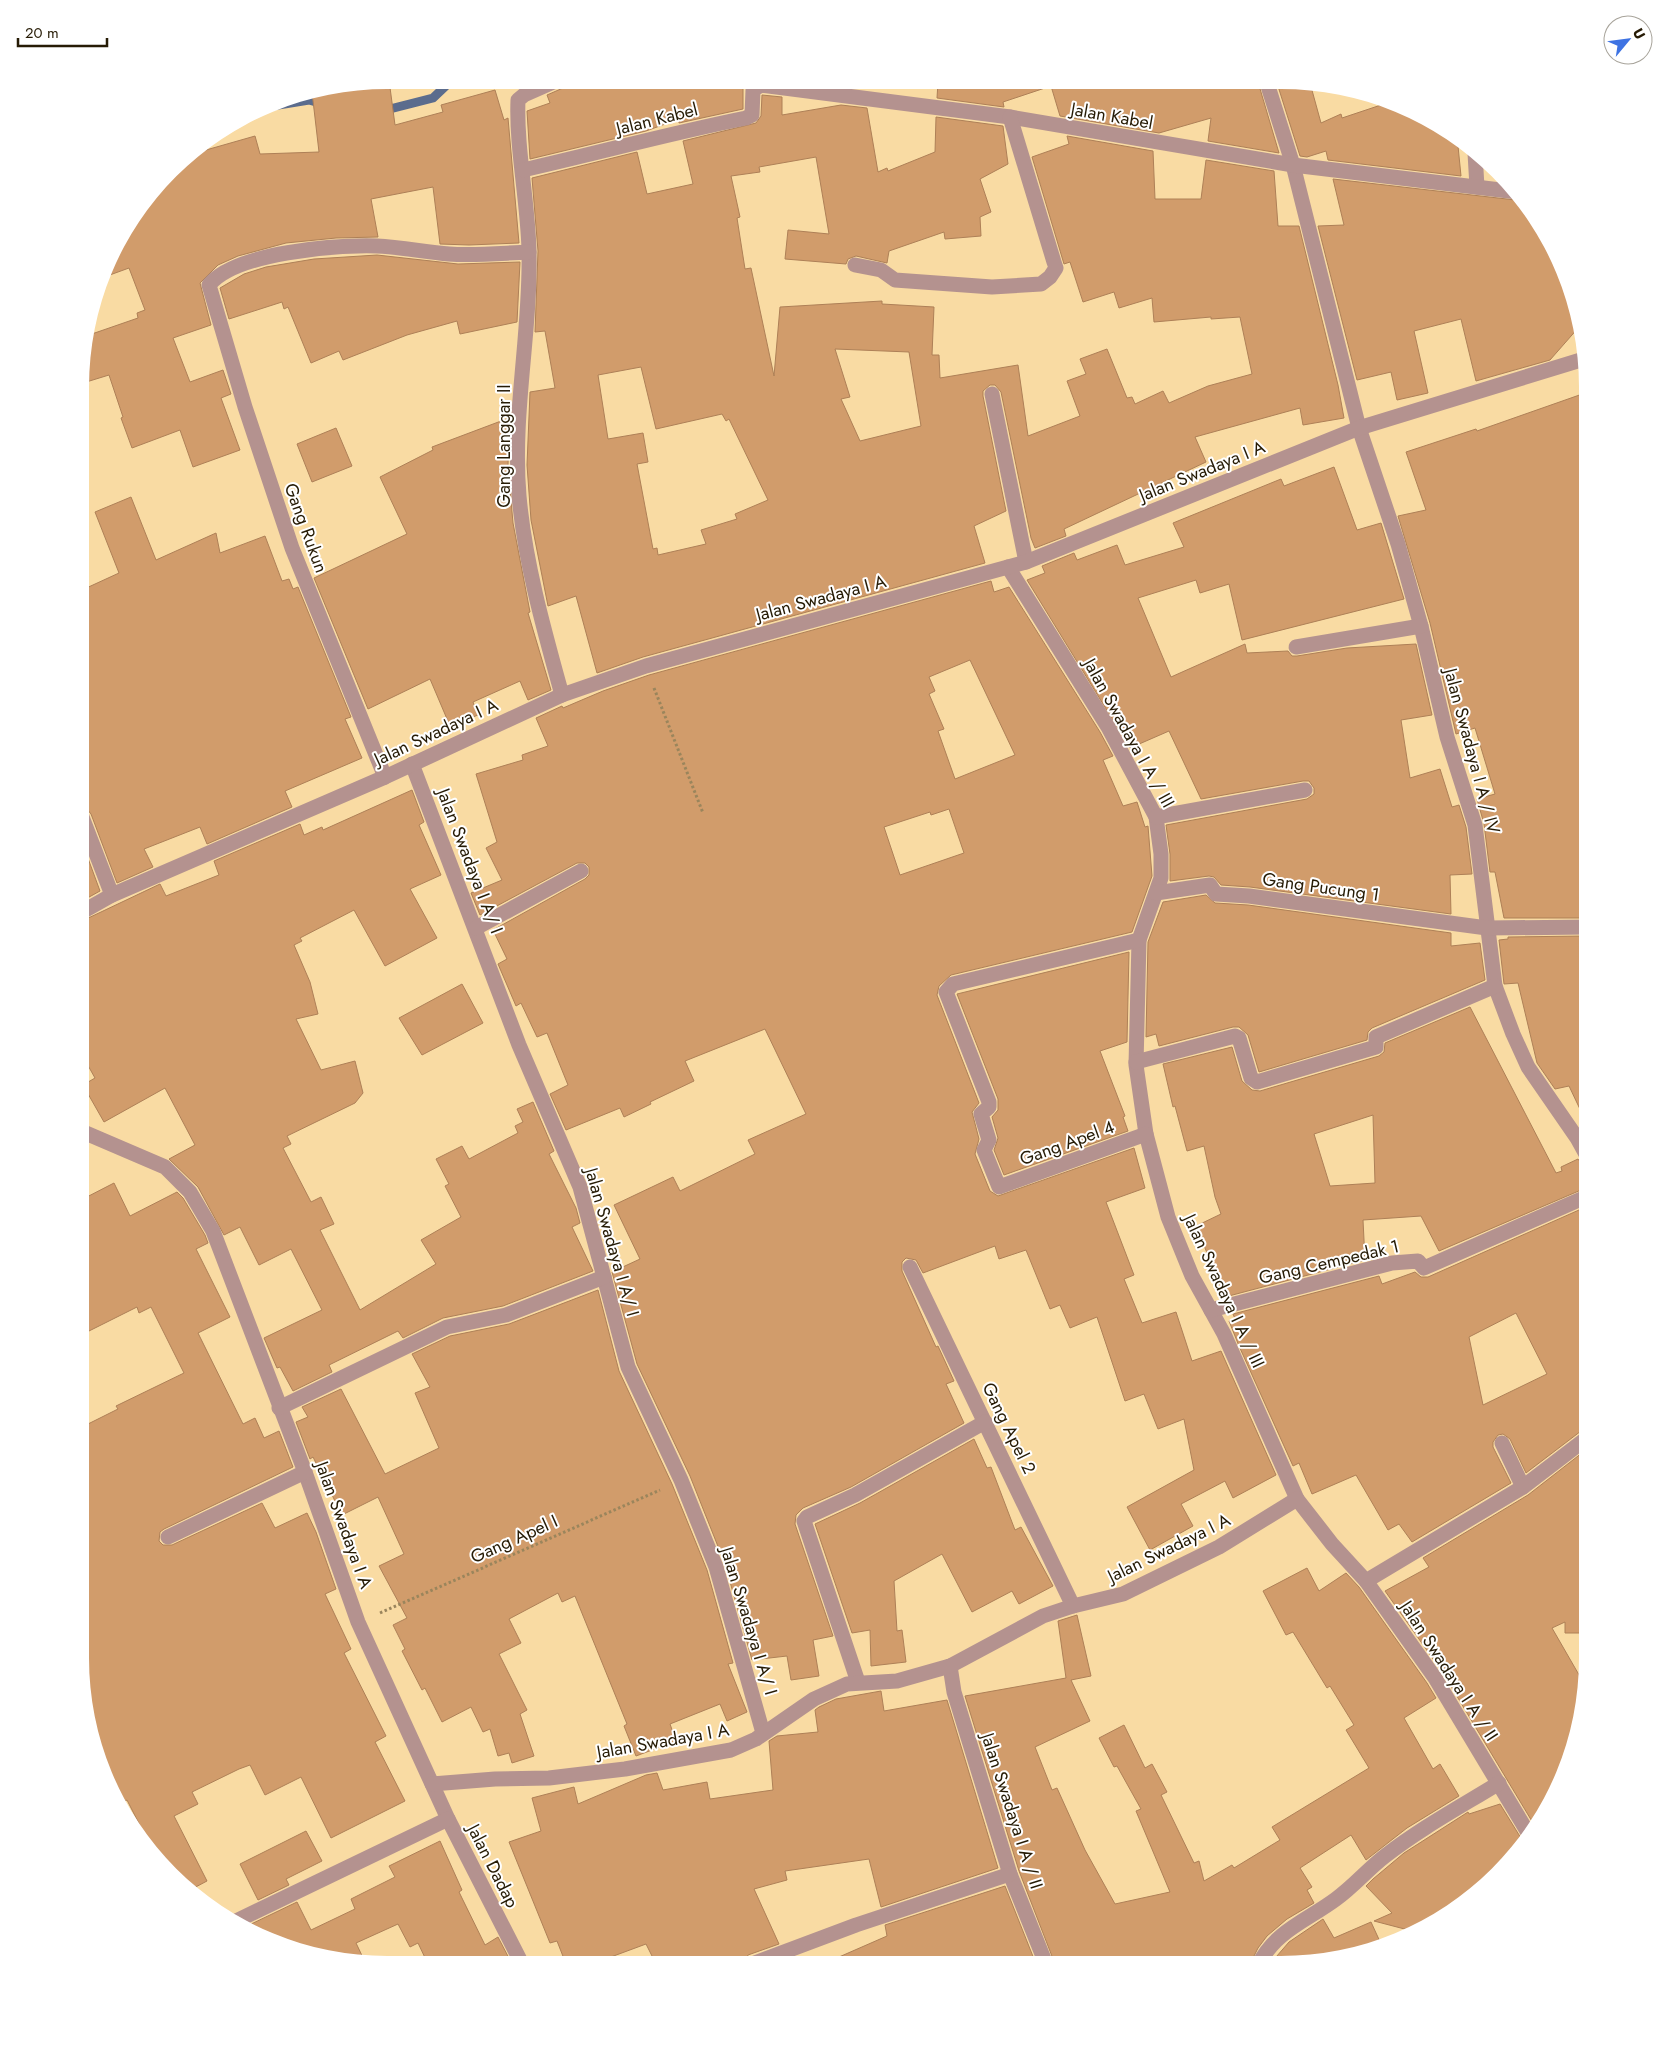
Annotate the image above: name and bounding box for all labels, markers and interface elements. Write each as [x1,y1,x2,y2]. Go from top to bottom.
scale bar [18,15,106,47]
north arrow [1603,15,1653,65]
text: 20 m [25,22,59,44]
text: U [1628,25,1650,43]
street label: Jalan Kabel [612,96,700,142]
street label: Jalan Kabel [1067,96,1155,136]
street label: Gang Langgar II [491,384,517,508]
street label: Jalan Swadaya I A [1133,434,1269,509]
street label: Gang Rukun [278,479,334,577]
street label: Jalan Swadaya I A [751,568,889,628]
street label: Jalan Swadaya I A / III [1076,652,1181,812]
street label: Jalan Swadaya I A / IV [1437,663,1507,837]
street label: Jalan Swadaya I A [368,692,502,773]
street label: Jalan Swadaya I A/ I [430,783,510,937]
street label: Gang Pucung 1 [1261,866,1381,908]
street label: Gang Apel 4 [1016,1114,1118,1172]
street label: Jalan Swadaya I A/ I [578,1163,646,1319]
street label: Jalan Swadaya I A / III [1176,1208,1271,1372]
street label: Gang Cempedak 1 [1256,1233,1402,1291]
street label: Gang Apel 2 [976,1378,1042,1478]
street label: Jalan Swadaya I A [308,1456,379,1592]
street label: Jalan Swadaya I A [1101,1507,1235,1590]
street label: Gang Apel I [466,1508,562,1570]
street label: Jalan Swadaya I A/ I [714,1542,784,1698]
street label: Jalan Swadaya I A / II [1393,1594,1504,1746]
street label: Jalan Swadaya I A [593,1717,731,1766]
street label: Jalan Swadaya I A / II [974,1728,1050,1892]
street label: Jalan Dadap [460,1818,525,1912]

